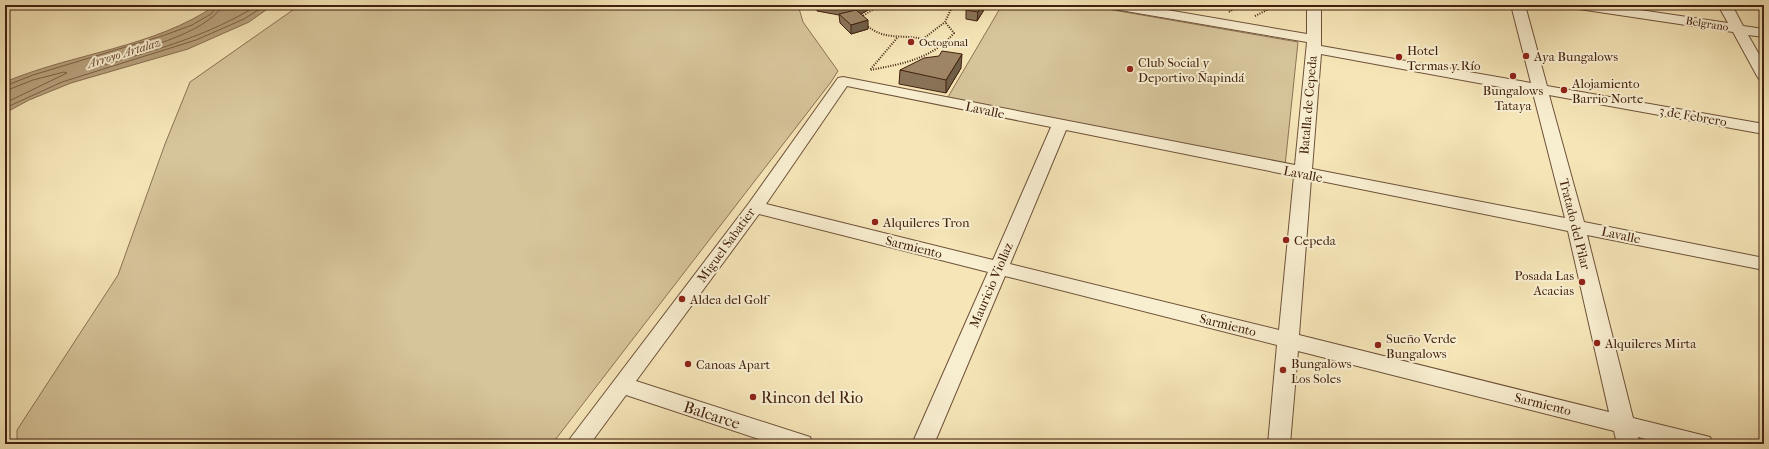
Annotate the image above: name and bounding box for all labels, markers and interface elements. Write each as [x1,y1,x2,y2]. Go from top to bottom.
street label: Belgrano [1685,14,1730,34]
water label: Arroyo Artalaz [84,35,162,71]
place label: Octogonal [919,36,968,49]
marker: Octogonal [906,37,916,47]
place label: Hotel Termas y Río [1407,43,1481,73]
place label: Aya Bungalows [1533,49,1618,64]
marker: Aya Bungalows [1521,51,1531,61]
marker: Hotel Termas y Río [1394,52,1404,62]
street label: Batalla de Cepeda [1296,54,1320,155]
place label: Club Social y Deportivo Ñapindá [1138,55,1245,85]
marker: Club Social y Deportivo Ñapindá [1125,64,1135,74]
marker: Bungalows Tataya [1508,71,1518,81]
place label: Alojamiento Barrio Norte [1571,76,1644,106]
place label: Bungalows Tataya [1483,83,1544,113]
marker: Alojamiento Barrio Norte [1559,85,1569,95]
street label: Lavalle [964,99,1006,122]
street label: 3 de Febrero [1658,103,1728,129]
street label: Lavalle [1282,163,1324,185]
street label: Tratado del Pilar [1556,177,1594,271]
street label: Miguel Sabatier [694,204,758,285]
place label: Alquileres Tron [882,215,970,230]
marker: Alquileres Tron [870,217,880,227]
street label: Lavalle [1600,224,1642,247]
street label: Sarmiento [884,233,944,261]
place label: Cepeda [1294,233,1337,248]
marker: Cepeda [1281,235,1291,245]
street label: Mauricio Viollaz [966,240,1016,330]
place label: Posada Las Acacias [1514,268,1574,298]
marker: Posada Las Acacias [1577,277,1587,287]
place label: Aldea del Golf [689,292,770,307]
marker: Aldea del Golf [677,294,687,304]
street label: Sarmiento [1198,311,1258,339]
place label: Sueño Verde Bungalows [1386,331,1457,361]
place label: Alquileres Mirta [1604,336,1697,351]
marker: Alquileres Mirta [1592,338,1602,348]
marker: Sueño Verde Bungalows [1373,340,1383,350]
place label: Bungalows Los Soles [1291,356,1352,386]
place label: Canoas Apart [696,357,771,372]
marker: Canoas Apart [683,359,693,369]
marker: Bungalows Los Soles [1278,365,1288,375]
place label: Rincon del Rio [761,388,863,407]
street label: Sarmiento [1513,390,1573,418]
marker: Rincon del Rio [748,392,758,402]
street label: Balcarce [681,397,743,433]

